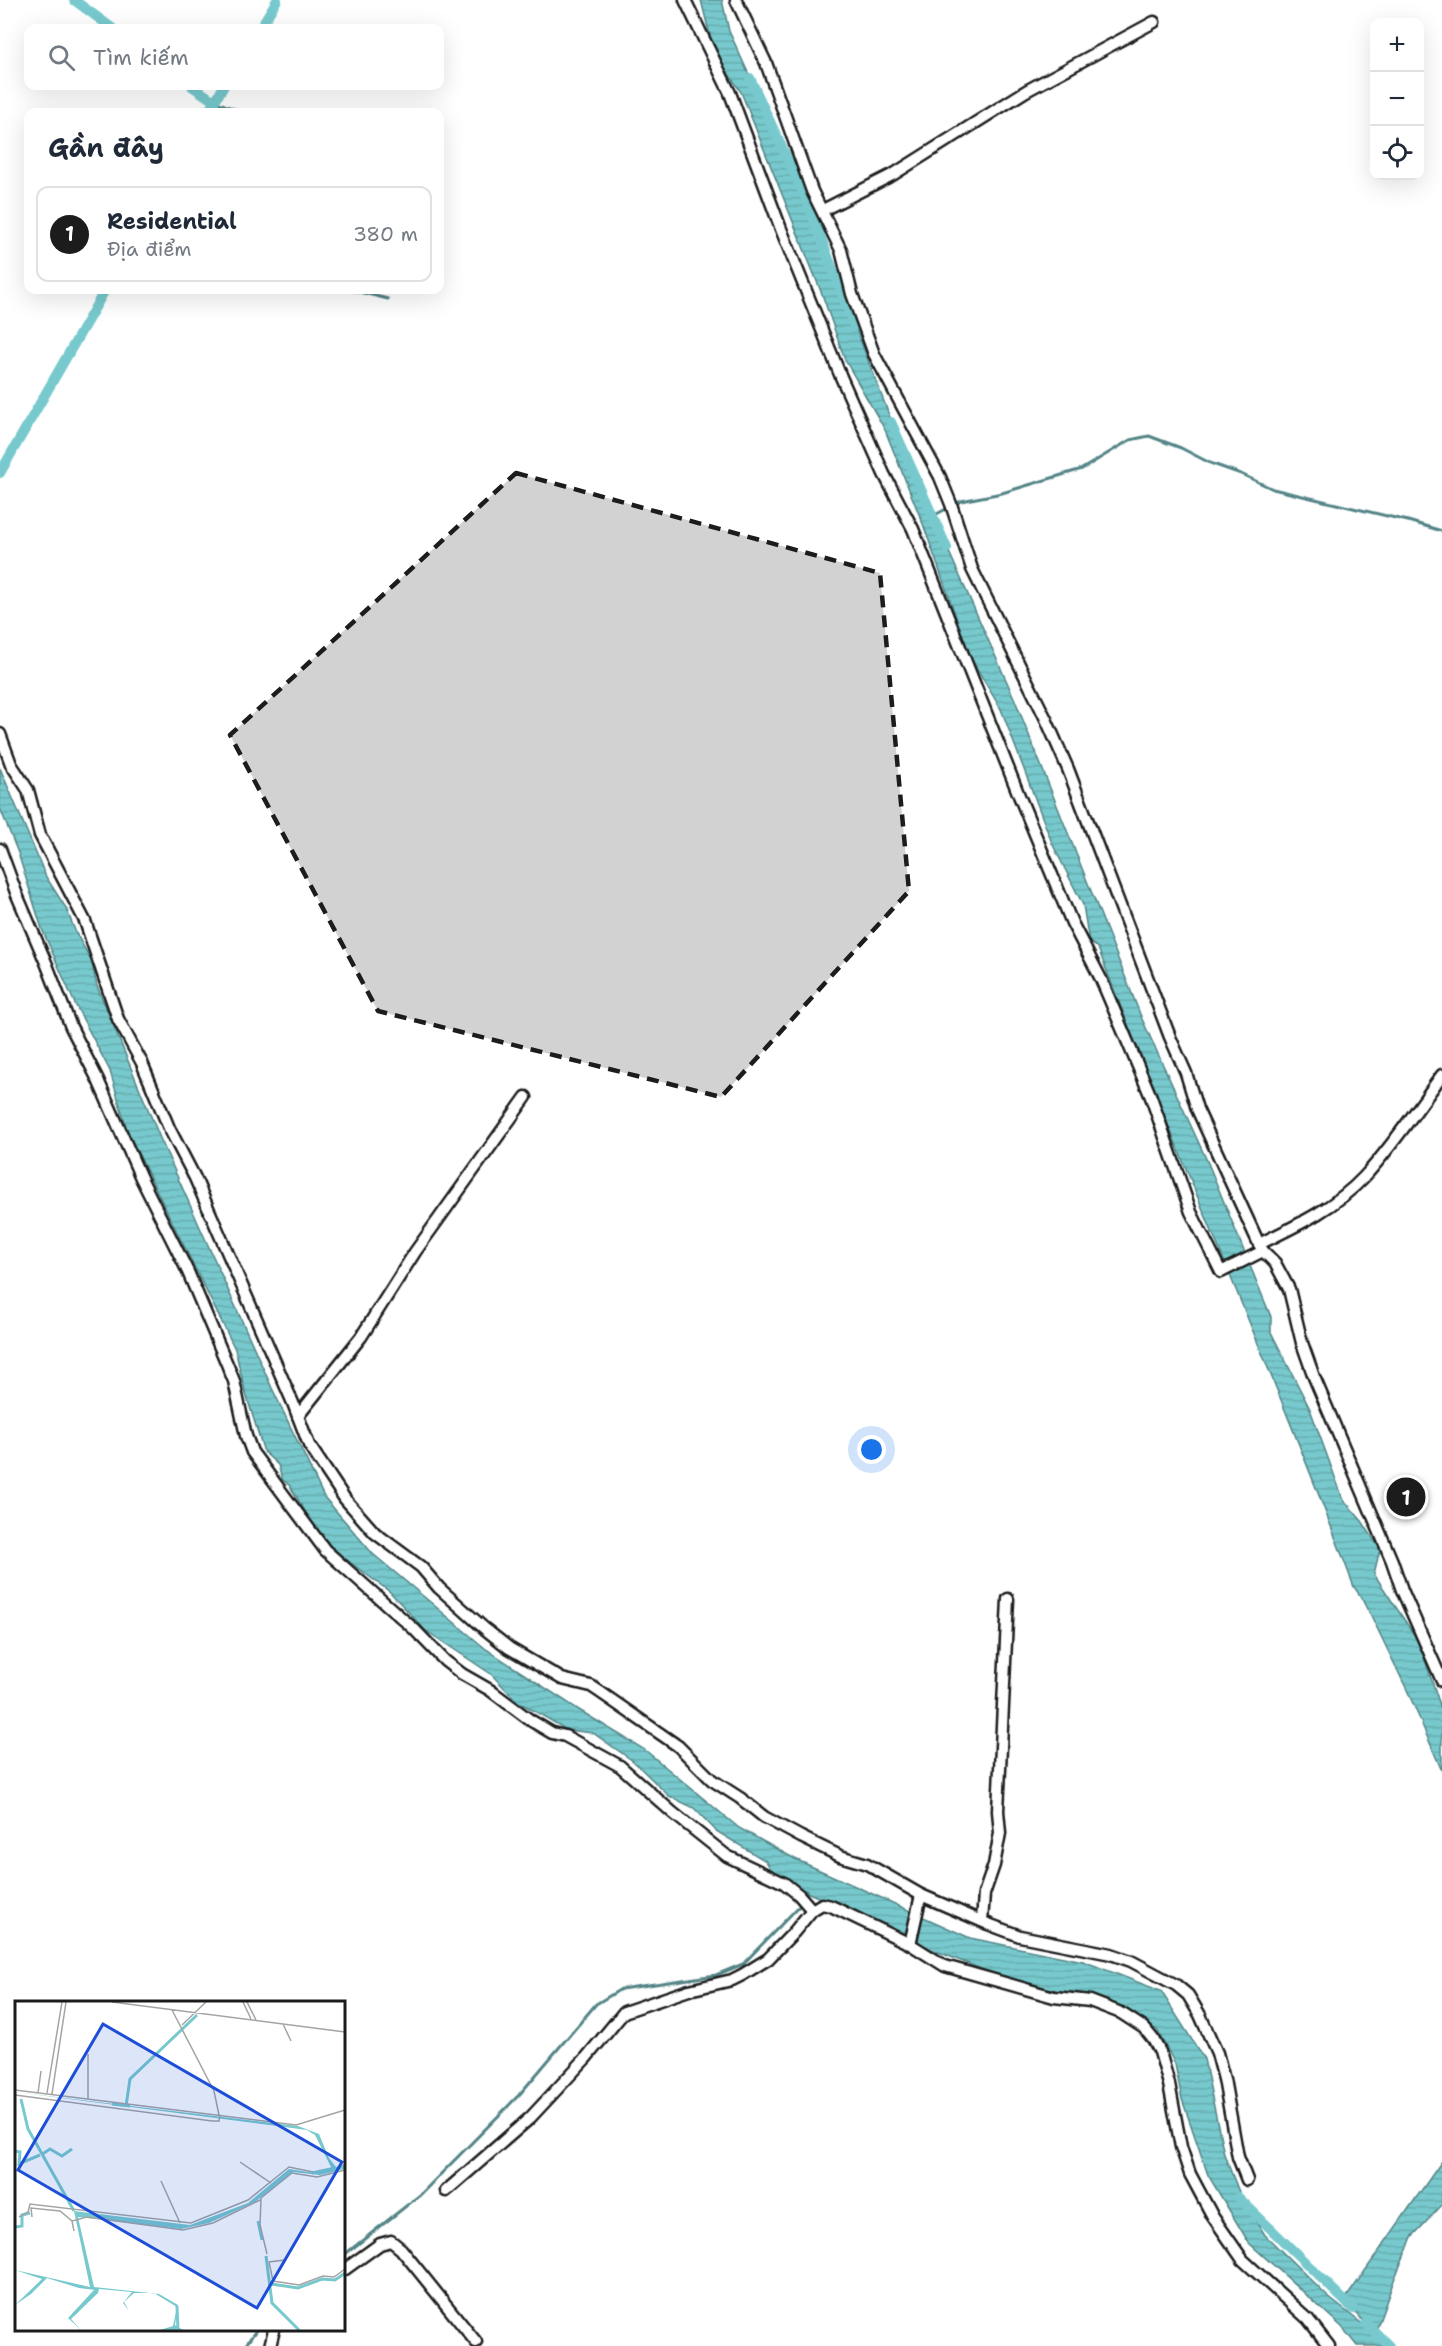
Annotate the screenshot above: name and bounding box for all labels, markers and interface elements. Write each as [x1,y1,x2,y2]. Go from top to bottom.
map controls [1370,18,1424,180]
button: + [1370,18,1424,72]
search box [24,24,444,90]
icon: search [45,41,78,74]
text: Tìm kiếm [93,43,189,72]
button: − [1370,72,1424,126]
button: locate [1370,126,1424,180]
text: Gần đây [48,130,164,165]
text: Residential [107,207,237,236]
text: 1 [65,221,74,247]
text: 380 m [353,221,418,247]
text: Địa điểm [107,236,192,262]
your location [857,1435,886,1464]
pin: 1 [1386,1474,1426,1520]
inset map [15,2001,345,2331]

